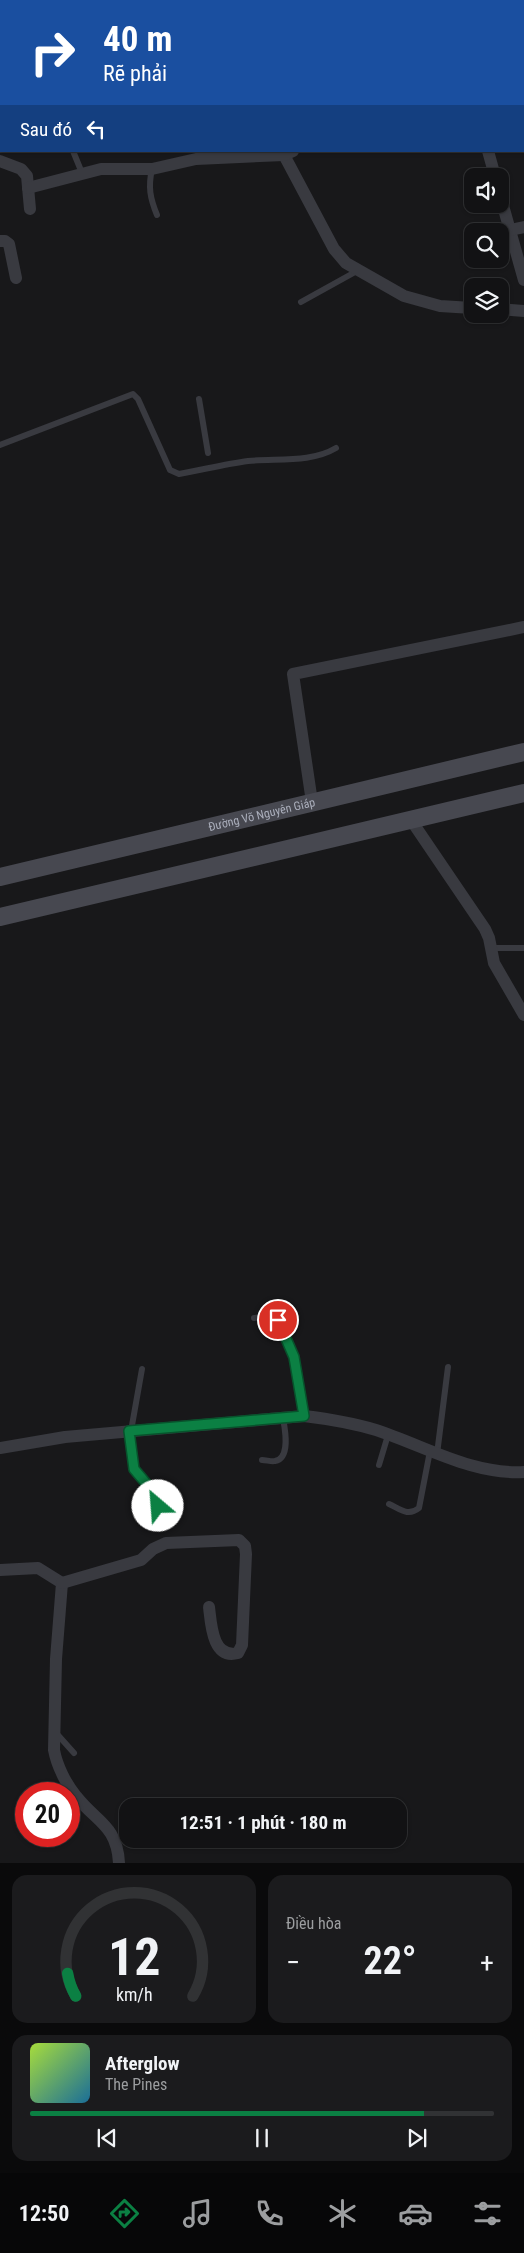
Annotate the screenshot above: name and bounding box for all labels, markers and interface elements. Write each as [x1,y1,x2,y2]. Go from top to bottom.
text: 40 m [103,19,172,60]
icon: right [20,20,85,85]
text: Rẽ phải [103,61,167,86]
icon: left [82,115,110,143]
text: Sau đó [20,118,72,141]
map controls [464,168,509,323]
button: sound [464,168,509,213]
button: search [464,223,509,268]
button: layers [464,278,509,323]
street label: Đường Võ Nguyên Giáp [207,795,317,834]
pin [257,1299,299,1341]
icon: arrive [264,1306,292,1334]
position arrow [131,1479,183,1531]
speed limit sign: 20 [15,1782,80,1847]
text: 12:51 · 1 phút · 180 m [179,1811,347,1834]
text: Điều hòa [286,1914,341,1933]
text: 12 [108,1927,160,1988]
text: 22° [363,1939,417,1983]
text: − [286,1946,300,1979]
text: + [480,1946,494,1979]
text: km/h [116,1984,152,2005]
text: Afterglow [105,2052,179,2075]
text: The Pines [105,2075,167,2094]
icon: previous [93,2124,121,2152]
icon: pause [248,2124,276,2152]
icon: next [403,2124,431,2152]
icon: directions [107,2196,142,2231]
icon: music [180,2196,215,2231]
icon: phone [252,2196,287,2231]
icon: climate [325,2196,360,2231]
icon: car [398,2196,433,2231]
icon: filters [470,2196,505,2231]
text: 12:50 [19,2201,69,2226]

